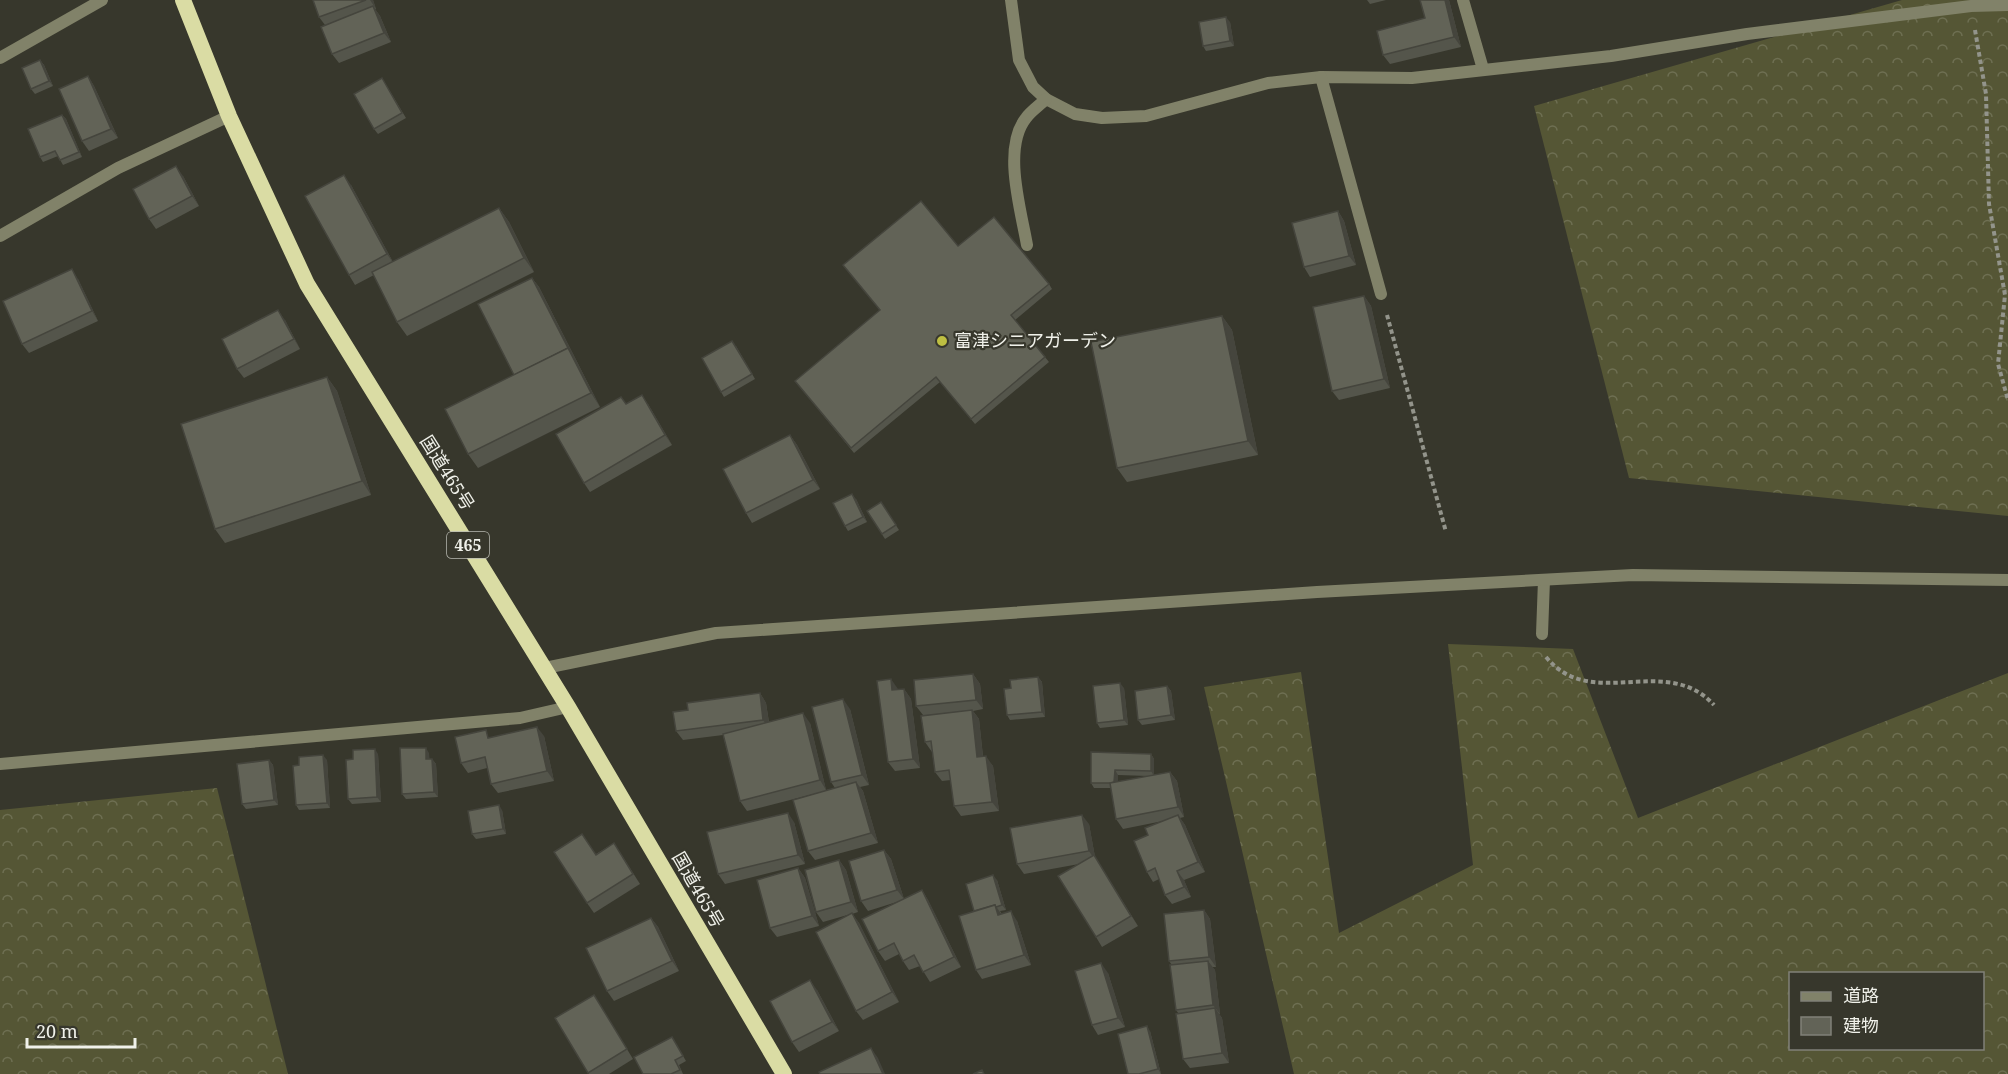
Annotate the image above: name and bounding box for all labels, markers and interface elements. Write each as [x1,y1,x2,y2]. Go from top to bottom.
place label: 富津シニアガーデン [954,328,1116,352]
marker: 富津シニアガーデン [935,334,949,348]
street label: 国道465号 [415,430,480,515]
road number: 465 [447,532,489,558]
street label: 国道465号 [667,847,730,932]
legend [1789,972,1984,1050]
text: 道路 [1843,983,1879,1007]
scale bar [27,1011,135,1049]
text: 建物 [1843,1013,1879,1037]
text: 20 m [36,1019,78,1043]

